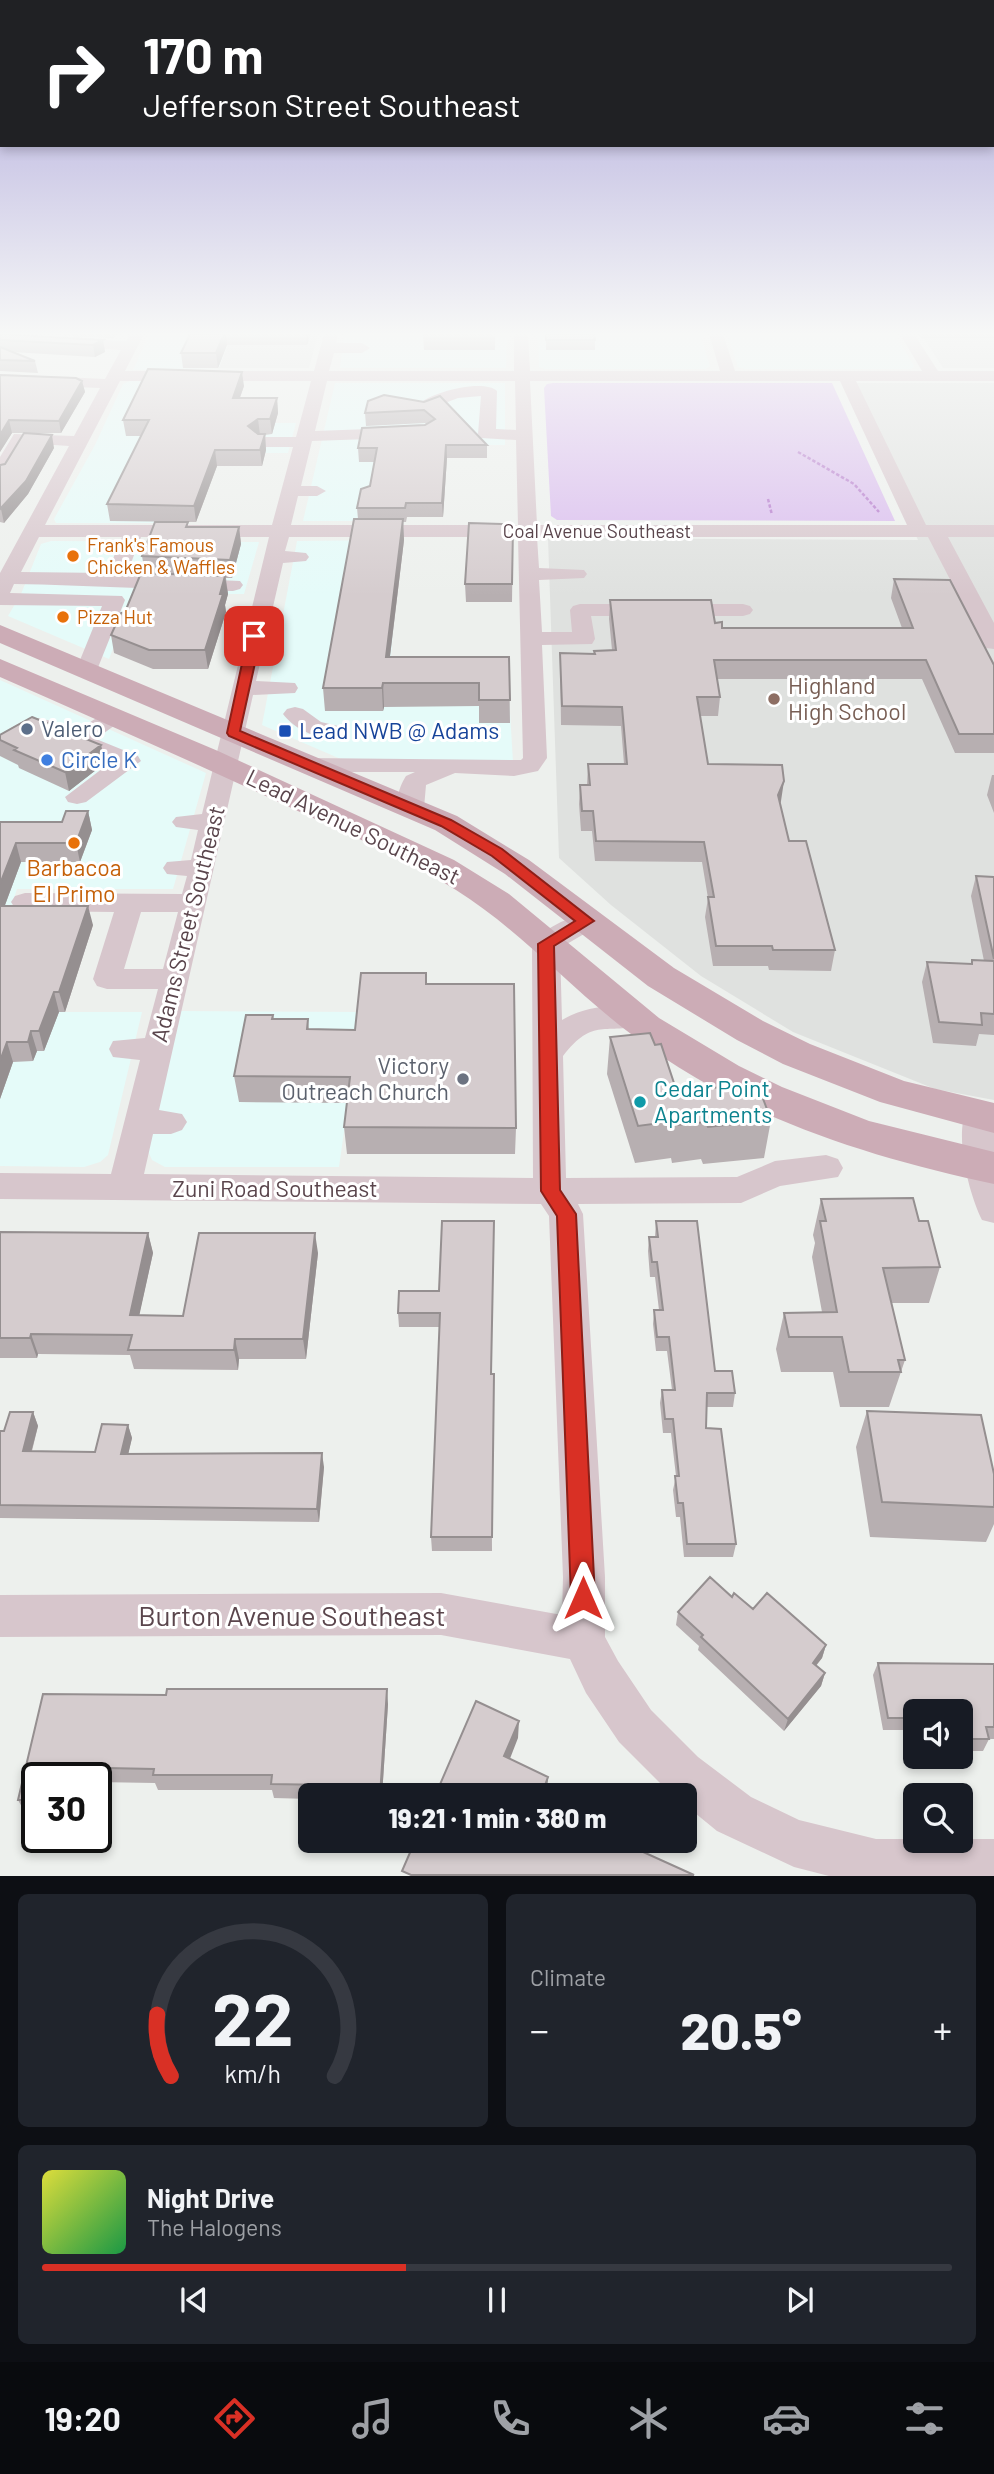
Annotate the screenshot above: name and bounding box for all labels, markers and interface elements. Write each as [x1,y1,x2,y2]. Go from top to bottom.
text: 170 m [143,25,263,84]
icon: right [28,28,119,119]
text: Jefferson Street Southeast [143,85,521,123]
street label: Coal Avenue Southeast [503,519,691,542]
place label: Frank's Famous Chicken & Waffles [87,533,235,578]
marker: Frank's Famous Chicken & Waffles [65,548,81,564]
place label: Pizza Hut [77,605,153,628]
pin [224,606,284,666]
marker: Pizza Hut [55,609,71,625]
icon: arrive [235,617,273,655]
place label: Highland High School [788,671,906,725]
marker: Highland High School [766,691,782,707]
place label: Valero [41,714,104,742]
place label: Lead NWB @ Adams [299,716,499,744]
marker: Valero [19,721,35,737]
marker: Lead NWB @ Adams [277,723,293,739]
place label: Circle K [61,745,137,773]
marker: Circle K [39,752,55,768]
street label: Lead Avenue Southeast [242,762,465,890]
street label: Adams Street Southeast [144,803,230,1045]
marker: Barbacoa El Primo [66,835,82,851]
place label: Barbacoa El Primo [27,853,121,907]
place label: Victory Outreach Church [282,1051,449,1105]
marker: Victory Outreach Church [455,1071,471,1087]
place label: Cedar Point Apartments [654,1074,772,1128]
marker: Cedar Point Apartments [632,1094,648,1110]
street label: Zuni Road Southeast [172,1174,378,1202]
position arrow [546,1561,620,1635]
street label: Burton Avenue Southeast [138,1598,446,1632]
map controls [903,1699,973,1853]
button: sound [903,1699,973,1769]
speed limit sign: 30 [21,1762,112,1853]
button: search [903,1783,973,1853]
text: 19:21 · 1 min · 380 m [389,1802,606,1833]
text: Climate [530,1963,606,1991]
text: 22 [212,1974,294,2062]
text: 20.5° [680,1998,802,2060]
text: − [530,2006,549,2052]
text: + [933,2006,952,2052]
text: km/h [225,2058,281,2088]
text: Night Drive [147,2182,274,2213]
text: The Halogens [147,2213,282,2241]
icon: previous [175,2281,213,2319]
icon: pause [478,2281,516,2319]
icon: next [781,2281,819,2319]
icon: directions [210,2394,259,2443]
icon: music [348,2394,397,2443]
icon: phone [486,2394,535,2443]
icon: climate [624,2394,673,2443]
icon: car [762,2394,811,2443]
icon: filters [900,2394,949,2443]
text: 19:20 [45,2399,121,2437]

